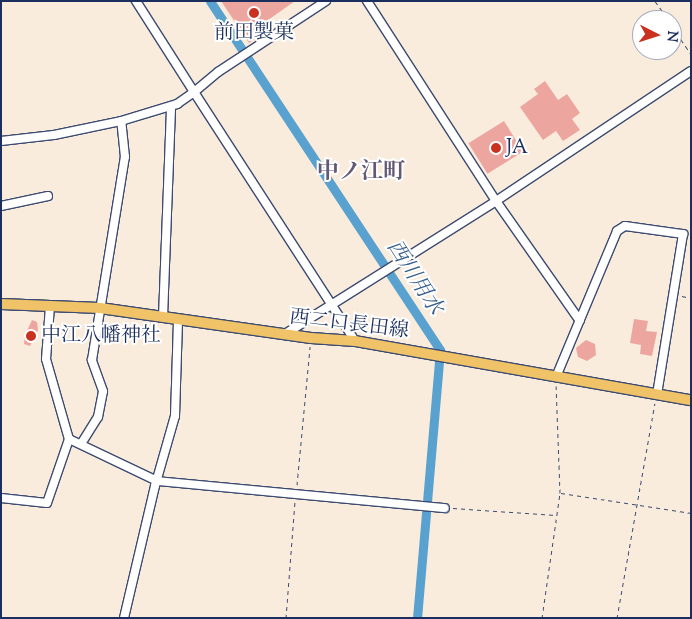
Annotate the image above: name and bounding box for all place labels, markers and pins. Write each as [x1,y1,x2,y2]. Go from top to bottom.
marker: 前田製菓 [248,7,260,19]
place label: 前田製菓 [214,21,294,45]
place label: JA [506,136,528,160]
marker: JA [490,142,502,154]
place label: 中江八幡神社 [41,324,161,348]
marker: 中江八幡神社 [25,330,37,342]

